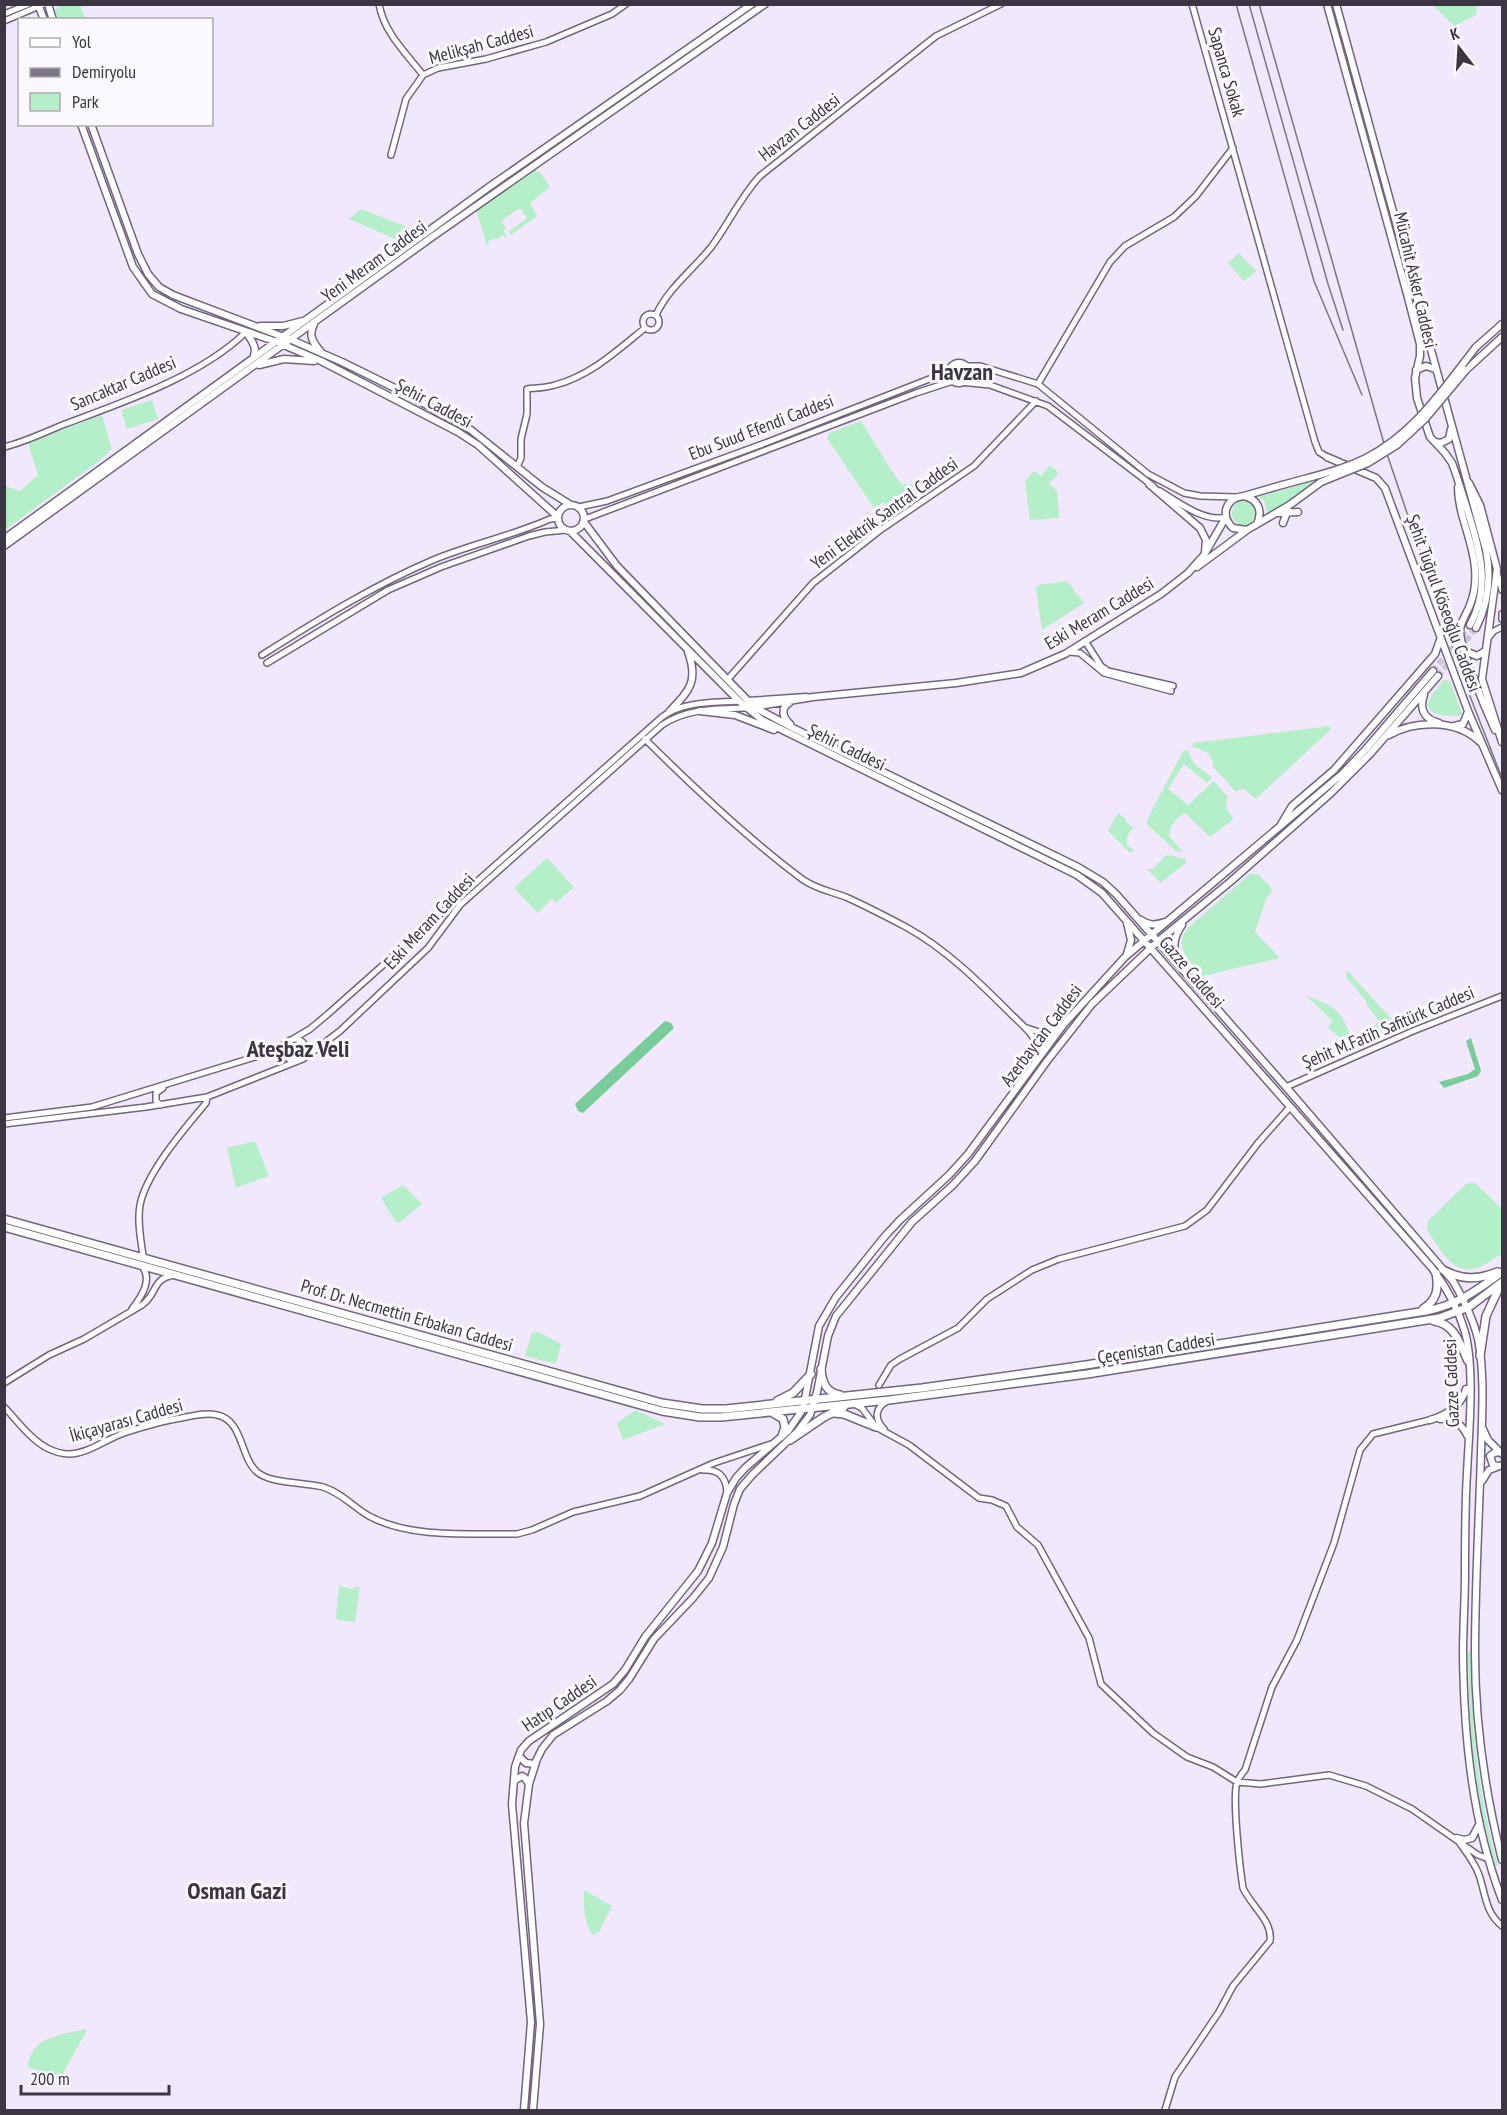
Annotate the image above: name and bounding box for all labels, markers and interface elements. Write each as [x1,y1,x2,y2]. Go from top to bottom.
legend [18,18,213,126]
north arrow [1429,18,1489,78]
street label: Melikşah Caddesi [426,19,536,69]
text: K [1448,23,1462,44]
street label: Sapanca Sokak [1203,25,1251,119]
text: Yol [72,30,92,53]
text: Demiryolu [72,60,136,83]
street label: Havzan Caddesi [754,88,844,166]
text: Park [72,90,99,113]
street label: Mücahit Asker Caddesi [1389,210,1443,350]
street label: Yeni Meram Caddesi [317,215,431,307]
street label: Sancaktar Caddesi [67,350,179,416]
district label: Havzan [931,356,993,387]
street label: Şehir Caddesi [392,373,476,433]
street label: Ebu Suud Efendi Caddesi [685,389,837,465]
street label: Yeni Elektrik Santral Caddesi [806,452,962,574]
street label: Şehit Tuğrul Köseoğlu Caddesi [1401,511,1487,695]
street label: Eski Meram Caddesi [1040,571,1158,655]
street label: Şehir Caddesi [804,718,890,776]
street label: Eski Meram Caddesi [379,868,479,974]
street label: Gazze Caddesi [1154,931,1230,1013]
street label: Azerbaycan Caddesi [995,979,1087,1091]
street label: Şehit M.Fatih Safitürk Caddesi [1299,980,1477,1074]
district label: Ateşbaz Veli [246,1033,349,1064]
street label: Prof. Dr. Necmettin Erbakan Caddesi [298,1274,516,1356]
street label: Çeçenistan Caddesi [1096,1327,1216,1369]
street label: Gazze Caddesi [1438,1338,1464,1428]
street label: İkiçayarası Caddesi [67,1393,185,1447]
street label: Hatıp Caddesi [517,1670,601,1736]
district label: Osman Gazi [187,1875,287,1906]
scale bar [21,2058,170,2096]
text: 200 m [30,2067,70,2090]

